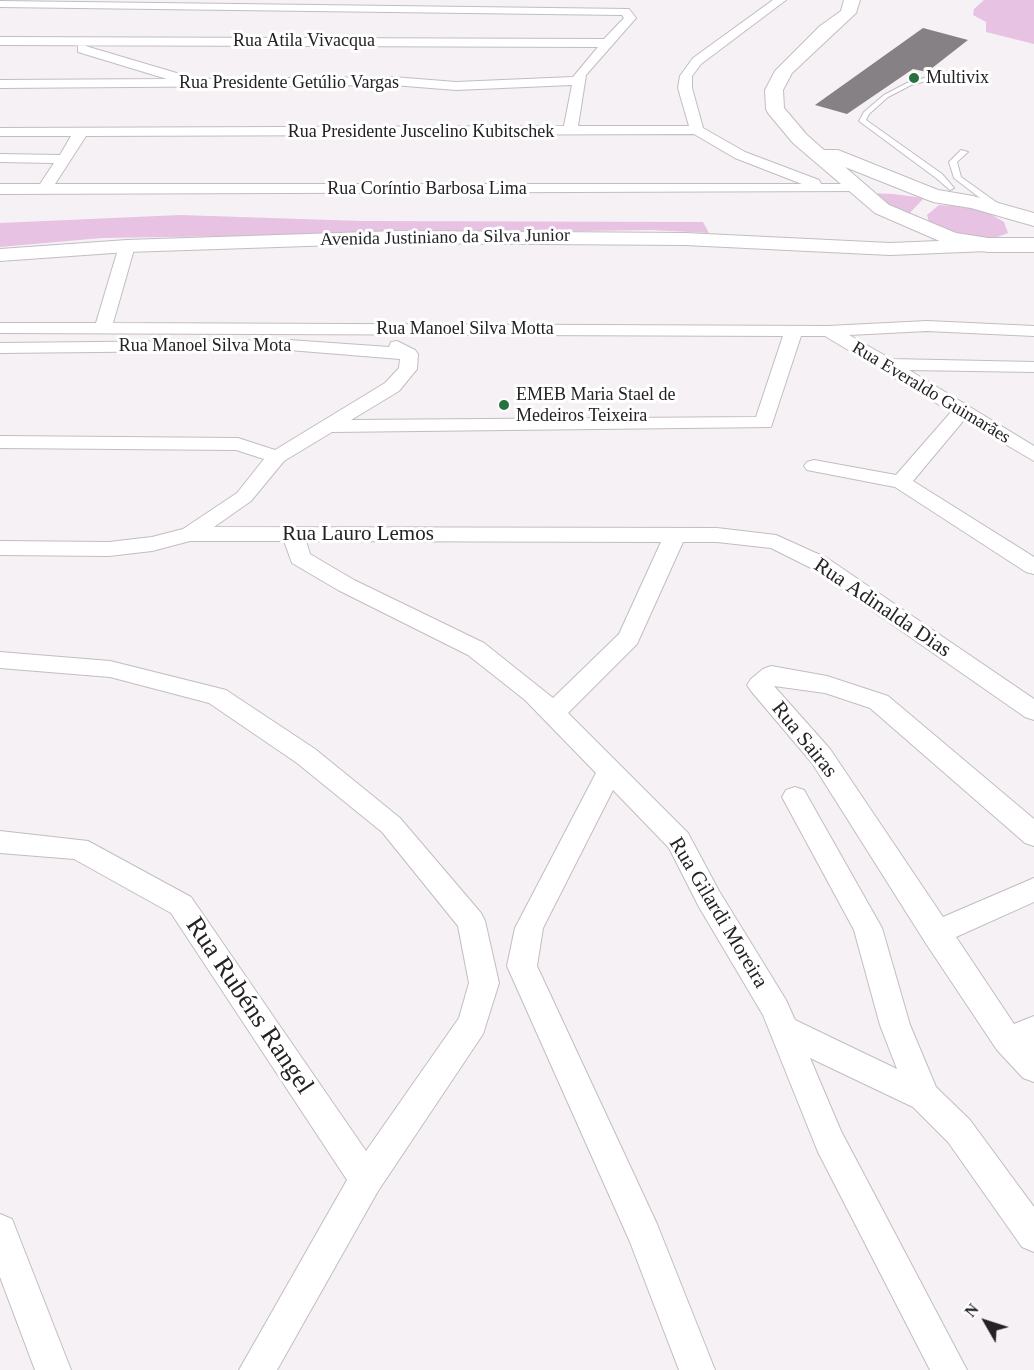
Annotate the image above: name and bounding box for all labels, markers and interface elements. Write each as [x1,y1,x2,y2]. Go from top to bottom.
street label: Rua Atila Vivacqua [233,30,375,52]
place label: Multivix [926,67,989,89]
marker: Multivix [907,71,921,85]
street label: Rua Presidente Getúlio Vargas [179,72,399,94]
street label: Rua Presidente Juscelino Kubitschek [288,121,554,143]
street label: Rua Coríntio Barbosa Lima [327,178,527,200]
street label: Avenida Justiniano da Silva Junior [320,225,570,251]
street label: Rua Manoel Silva Motta [376,318,554,340]
street label: Rua Manoel Silva Mota [119,335,291,357]
street label: Rua Everaldo Guimarães [848,337,1014,449]
place label: EMEB Maria Stael de Medeiros Teixeira [516,384,675,426]
marker: EMEB Maria Stael de Medeiros Teixeira [497,398,511,412]
street label: Rua Lauro Lemos [282,521,434,547]
street label: Rua Adinalda Dias [809,553,955,663]
street label: Rua Sairas [766,697,842,783]
street label: Rua Gilardi Moreira [663,833,773,993]
street label: Rua Rubéns Rangel [178,912,320,1100]
north arrow [956,1292,1016,1352]
text: N [961,1301,982,1320]

